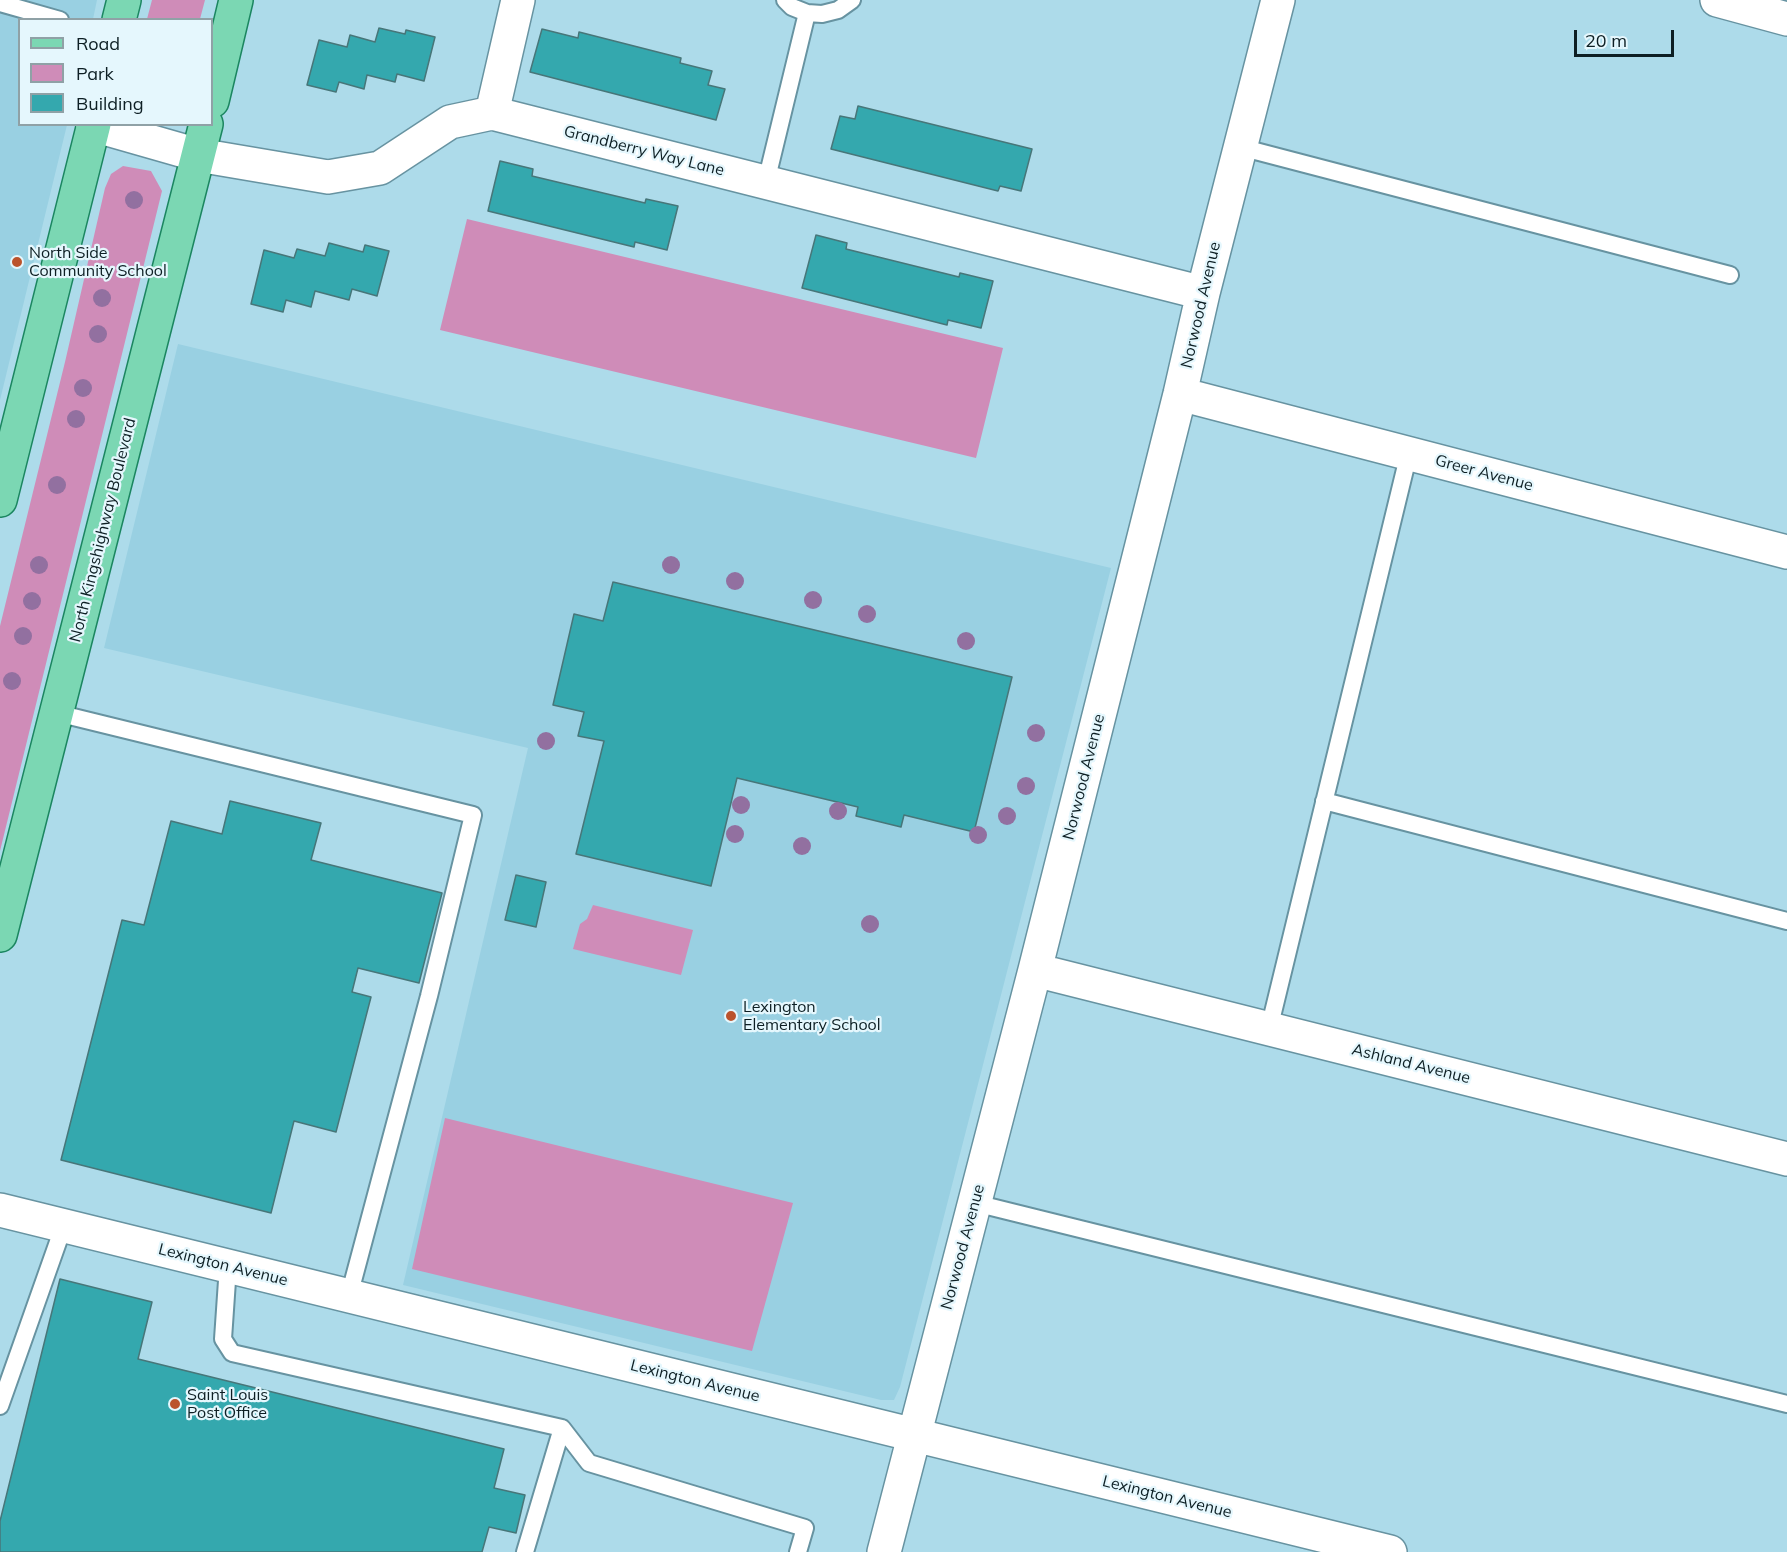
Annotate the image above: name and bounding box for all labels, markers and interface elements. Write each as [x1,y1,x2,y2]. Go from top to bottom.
legend [18,18,213,126]
scale bar [1577,18,1678,56]
text: 20 m [1585,29,1627,52]
text: Road [76,32,120,55]
text: Park [76,62,114,85]
text: Building [76,92,144,115]
street label: Grandberry Way Lane [562,122,726,180]
street label: Norwood Avenue [1177,240,1225,370]
place label: North Side Community School [29,243,167,281]
marker: North Side Community School [10,255,24,269]
street label: North Kingshighway Boulevard [66,416,140,644]
street label: Greer Avenue [1433,451,1535,495]
street label: Norwood Avenue [1059,712,1109,842]
place label: Lexington Elementary School [743,997,881,1035]
marker: Lexington Elementary School [724,1009,738,1023]
street label: Ashland Avenue [1350,1040,1472,1088]
street label: Norwood Avenue [937,1182,989,1312]
street label: Lexington Avenue [156,1240,290,1290]
street label: Lexington Avenue [628,1356,762,1406]
place label: Saint Louis Post Office [187,1385,268,1423]
marker: Saint Louis Post Office [168,1397,182,1411]
street label: Lexington Avenue [1100,1472,1234,1522]

